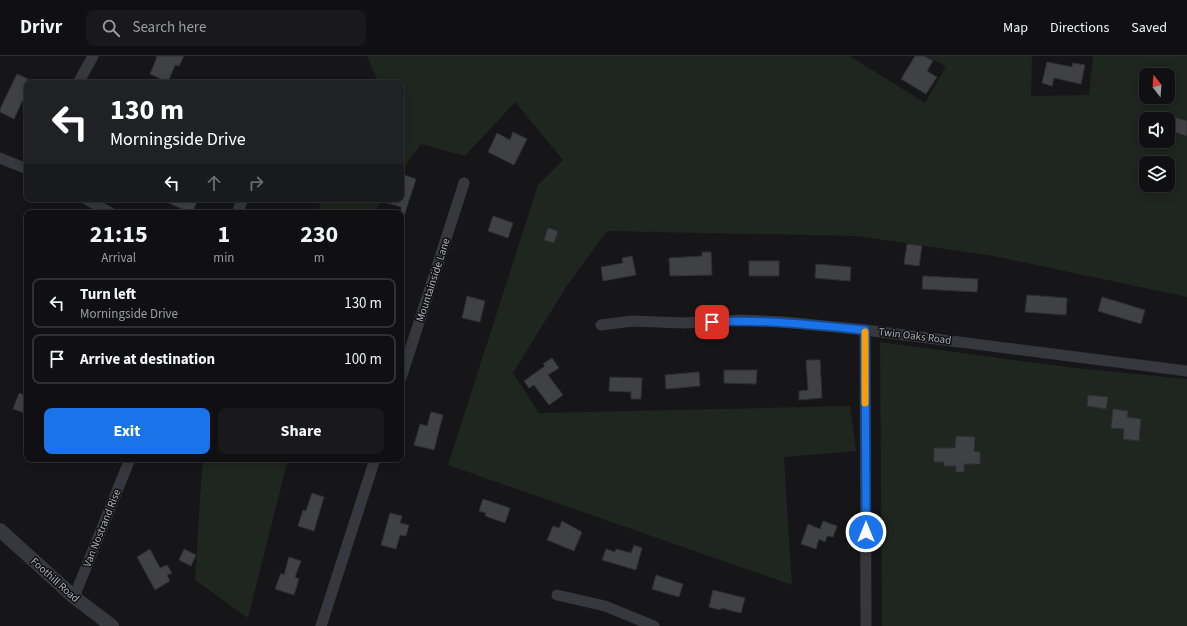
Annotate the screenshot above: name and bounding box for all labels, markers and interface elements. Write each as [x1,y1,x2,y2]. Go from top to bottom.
search box [86,10,366,46]
text: Drivr [20,14,62,41]
icon: search [100,17,122,39]
text: Search here [132,17,206,38]
text: Map [1003,18,1028,38]
text: Directions [1050,18,1109,38]
text: Saved [1131,18,1167,38]
north arrow [1139,68,1175,104]
map controls [1139,68,1175,192]
text: 130 m [110,90,184,130]
icon: left [44,96,96,148]
button: sound [1139,112,1175,148]
text: Morningside Drive [110,127,246,152]
button: layers [1139,156,1175,192]
icon: left [161,172,183,194]
icon: ahead [203,172,225,194]
icon: right [245,172,267,194]
text: 21:15 [90,217,148,252]
text: 1 [218,217,230,252]
text: 230 [300,217,338,252]
street label: Mountainside Lane [412,236,454,324]
text: Arrival [101,249,136,267]
text: min [213,249,234,267]
text: m [314,249,325,267]
text: Turn left [80,284,136,305]
icon: left [46,292,68,314]
text: 130 m [344,293,382,314]
text: Morningside Drive [80,305,178,323]
pin [695,305,729,339]
icon: arrive [701,311,723,333]
street label: Twin Oaks Road [878,324,952,348]
icon: arrive [46,348,68,370]
text: Arrive at destination [80,349,215,370]
text: 100 m [344,349,382,370]
button: Exit [44,408,210,454]
button: Share [218,408,384,454]
street label: Van Nostrand Rise [80,486,125,569]
position arrow [845,511,887,553]
street label: Foothill Road [27,554,83,606]

